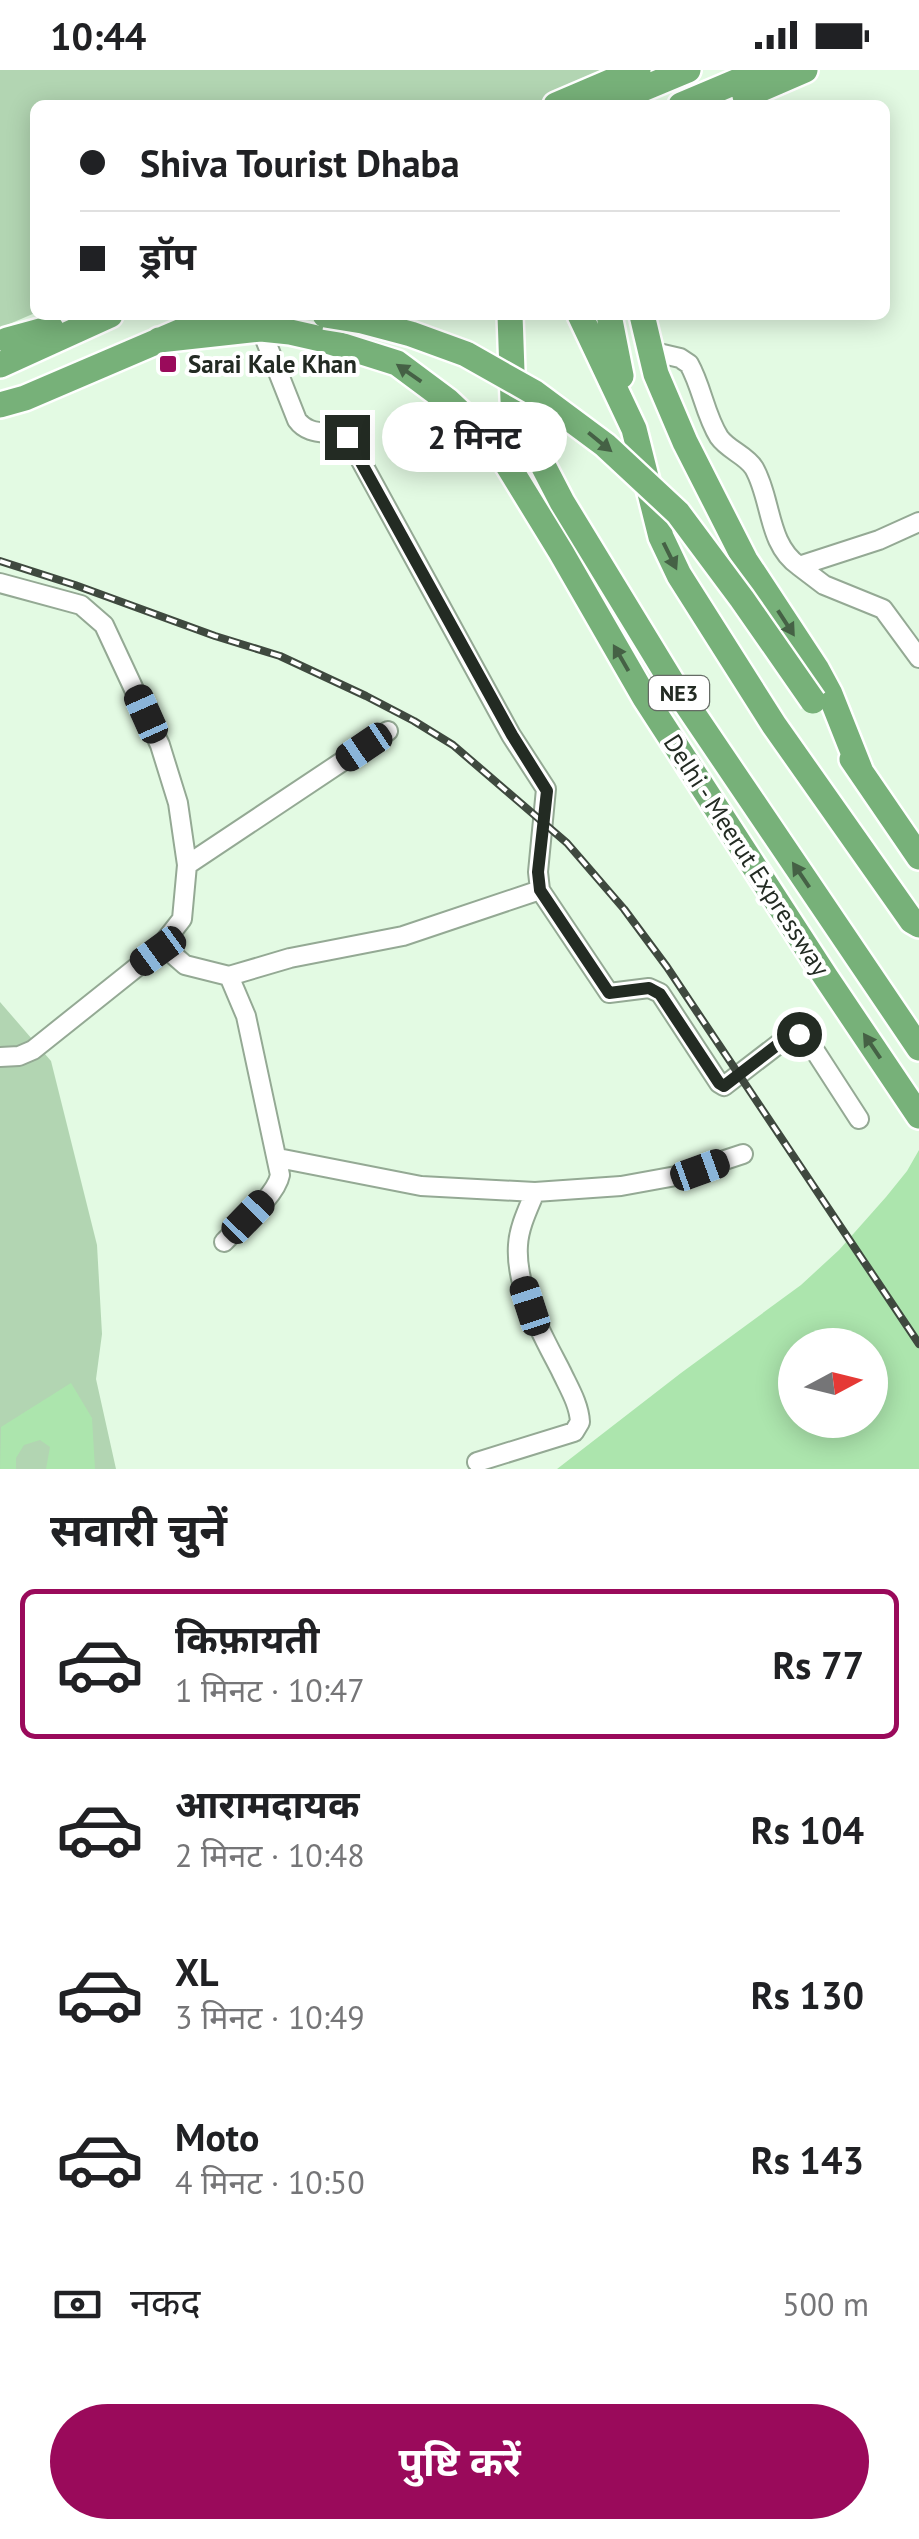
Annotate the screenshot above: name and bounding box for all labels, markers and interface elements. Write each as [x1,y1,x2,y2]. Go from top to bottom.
text: 10:44 [50,11,146,60]
text: Shiva Tourist Dhaba [140,138,460,187]
text: ड्रॉप [140,231,196,280]
place label: Sarai Kale Khan [188,348,357,380]
marker: Sarai Kale Khan [157,353,179,375]
one-way arrow [396,364,422,383]
callout: 2 मिनट [382,402,567,472]
route end [325,415,370,460]
text: 2 मिनट [428,416,521,458]
one-way arrow [587,431,612,452]
one-way arrow [661,542,678,571]
one-way arrow [777,609,795,637]
one-way arrow [613,643,630,672]
road number: NE3 [649,676,709,710]
car [120,680,172,748]
car [331,718,397,776]
street label: Delhi - Meerut Expressway [657,728,837,982]
one-way arrow [792,861,811,888]
car [125,921,191,981]
route start [777,1012,822,1057]
one-way arrow [863,1032,882,1059]
car [667,1146,733,1194]
car [216,1185,280,1249]
car [506,1273,554,1339]
north arrow [778,1328,888,1438]
map controls [778,1328,888,1438]
text: सवारी चुनें [50,1500,227,1558]
text: किफ़ायती [175,1614,319,1663]
icon: car [55,1619,145,1709]
text: Rs 77 [772,1640,864,1689]
text: 1 मिनट · 10:47 [175,1669,365,1711]
text: आरामदायक [175,1779,359,1828]
icon: car [55,1784,145,1874]
text: Rs 104 [751,1805,864,1854]
text: 2 मिनट · 10:48 [175,1834,365,1876]
text: XL [175,1947,219,1996]
icon: car [55,1949,145,2039]
text: Rs 130 [751,1970,864,2019]
text: 3 मिनट · 10:49 [175,1996,365,2038]
text: Moto [175,2112,259,2161]
icon: car [55,2114,145,2204]
text: Rs 143 [751,2135,864,2184]
text: 4 मिनट · 10:50 [175,2161,365,2203]
icon: cash [50,2277,105,2332]
text: नकद [130,2277,200,2326]
text: 500 m [782,2283,869,2325]
button: पुष्टि करें [50,2404,869,2519]

